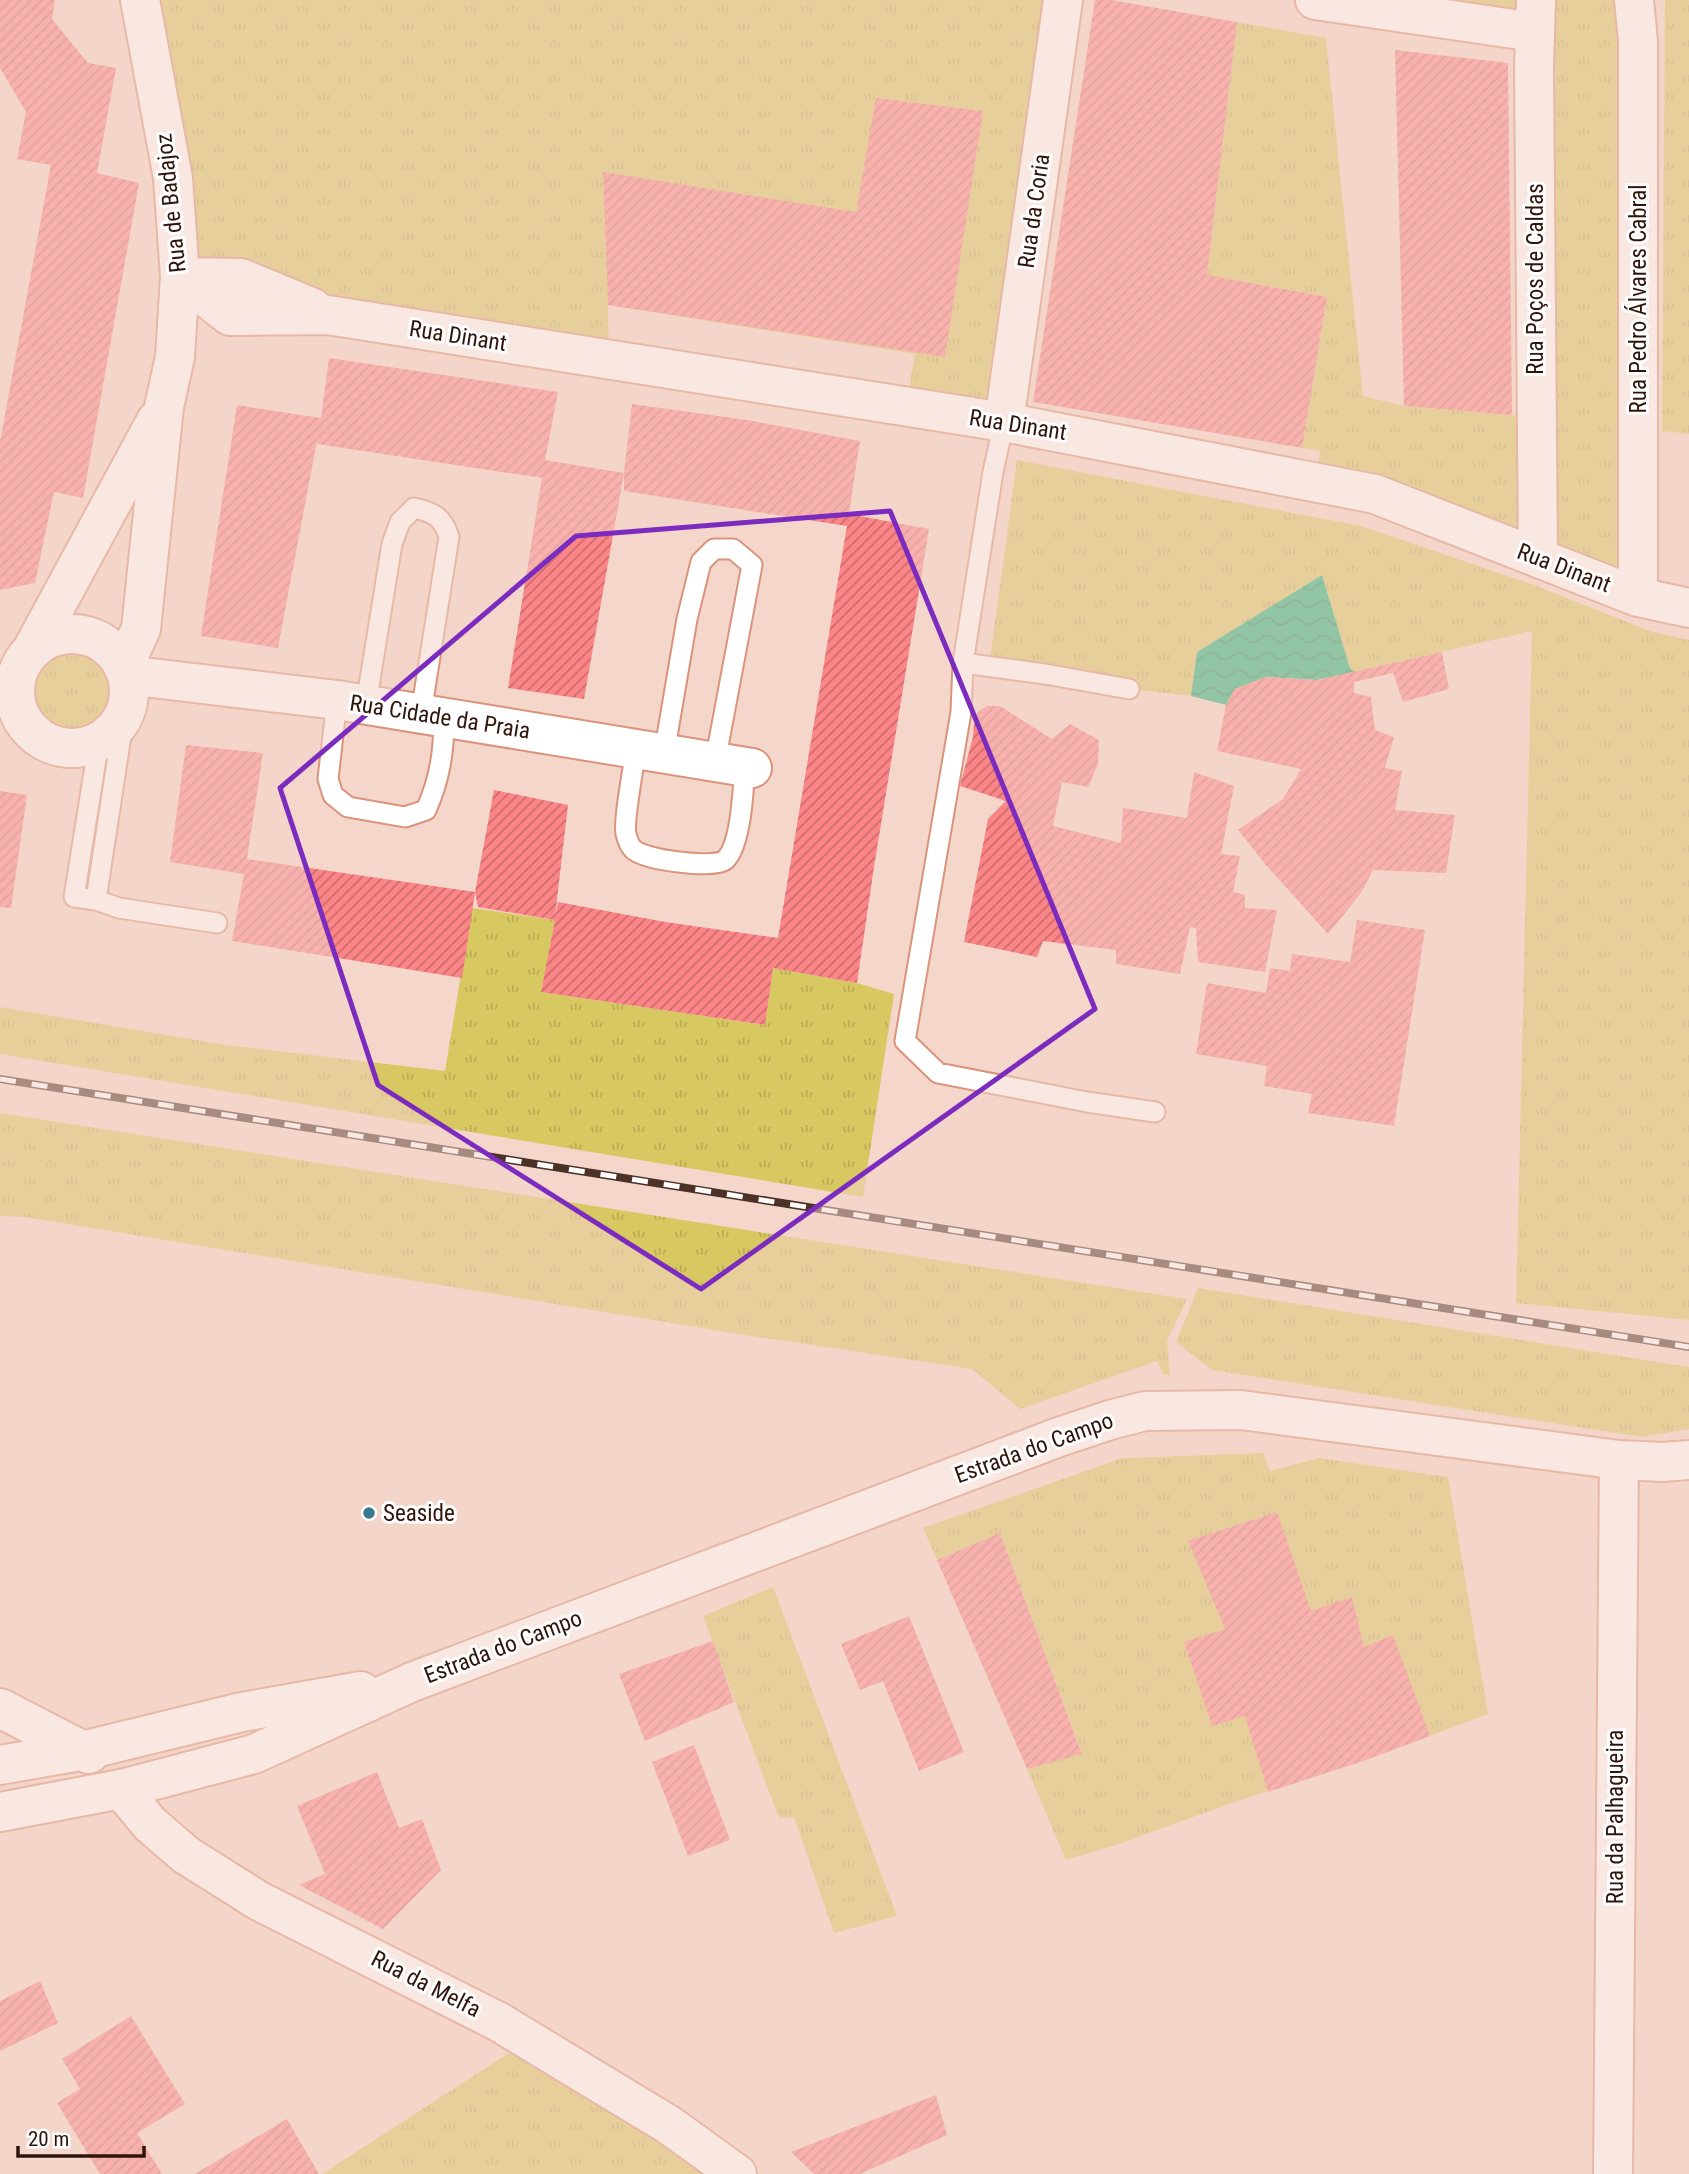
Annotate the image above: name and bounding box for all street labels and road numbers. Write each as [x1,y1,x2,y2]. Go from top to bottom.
street label: Rua de Badajoz [150,132,192,274]
street label: Rua da Coria [1013,152,1055,270]
street label: Rua Poços de Caldas [1522,183,1549,375]
street label: Rua Pedro Álvares Cabral [1624,185,1652,413]
street label: Rua Dinant [407,315,509,357]
street label: Rua Dinant [967,404,1069,446]
street label: Rua Dinant [1513,538,1615,598]
street label: Rua Cidade da Praia [348,689,532,745]
street label: Estrada do Campo [951,1407,1117,1489]
street label: Estrada do Campo [420,1605,586,1689]
street label: Rua da Palhagueira [1602,1730,1629,1904]
street label: Rua da Melfa [367,1945,485,2023]

